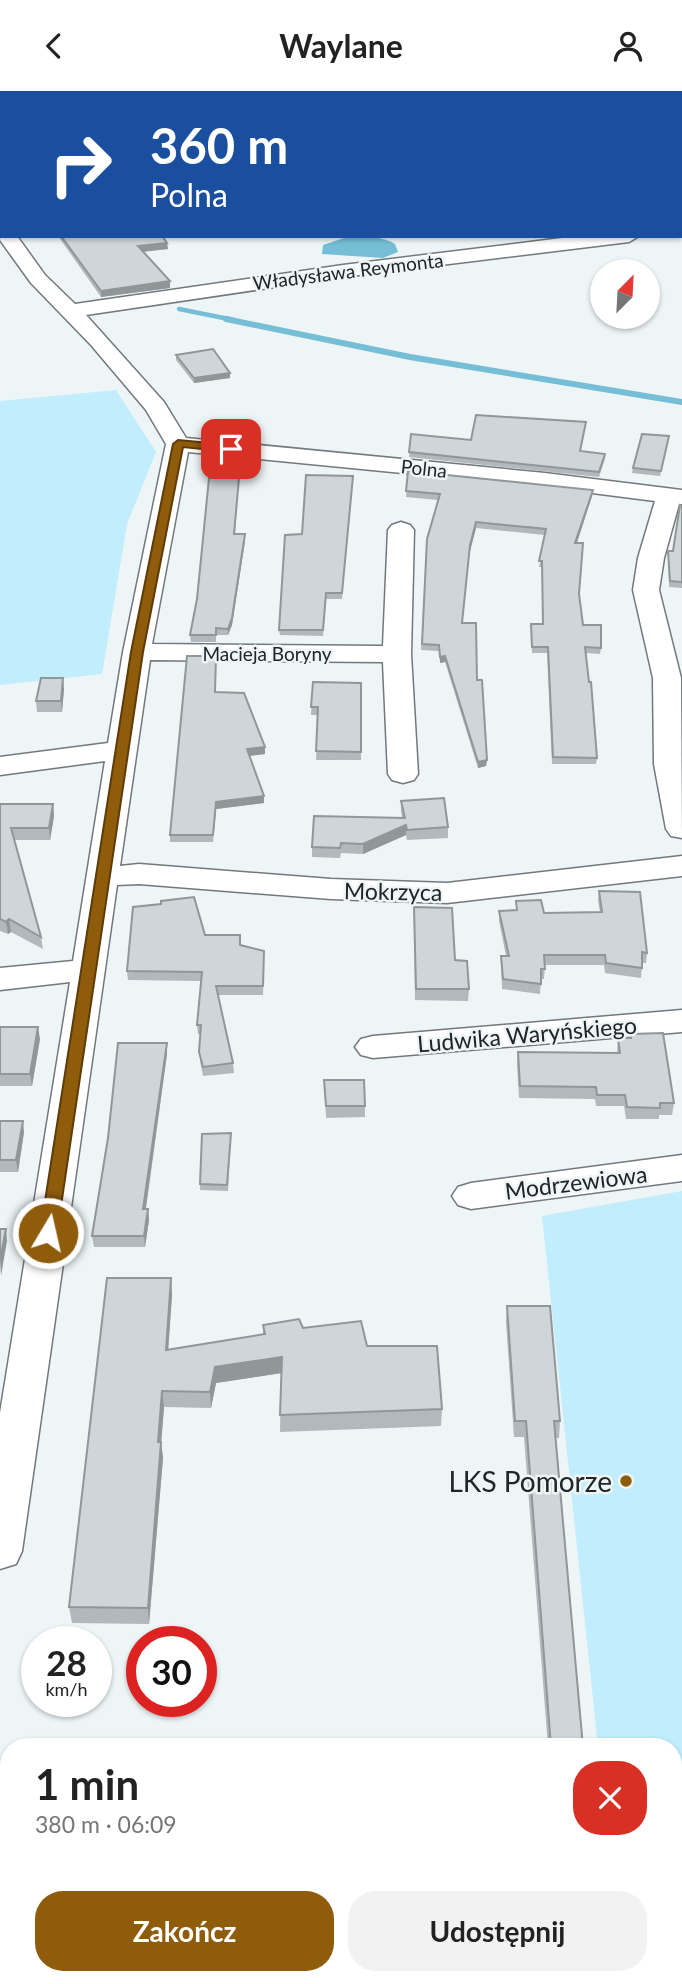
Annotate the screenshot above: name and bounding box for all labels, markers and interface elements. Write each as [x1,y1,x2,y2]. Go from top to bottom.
text: Waylane [279,26,403,65]
icon: back [35,27,73,65]
icon: person [609,27,647,65]
text: 360 m [150,116,288,174]
icon: right [35,119,126,210]
text: Polna [150,175,228,214]
street label: Władysława Reymonta [251,248,445,294]
north arrow [590,259,660,329]
map controls [590,259,660,329]
pin [201,419,261,479]
icon: arrive [212,430,250,468]
street label: Polna [400,454,448,482]
street label: Macieja Boryny [202,642,332,665]
street label: Mokrzyca [344,876,442,906]
street label: Ludwika Waryńskiego [416,1010,638,1058]
street label: Modrzewiowa [503,1159,649,1205]
position arrow [11,1196,85,1270]
place label: LKS Pomorze [448,1464,612,1498]
marker: LKS Pomorze [618,1473,634,1489]
speed limit sign: 30 [126,1626,217,1717]
text: 28 [46,1641,87,1683]
text: km/h [45,1678,88,1700]
text: 1 min [35,1759,139,1809]
button: close [573,1761,647,1835]
text: 380 m · 06:09 [35,1810,177,1838]
button: Zakończ [35,1891,334,1971]
button: Udostępnij [348,1891,647,1971]

